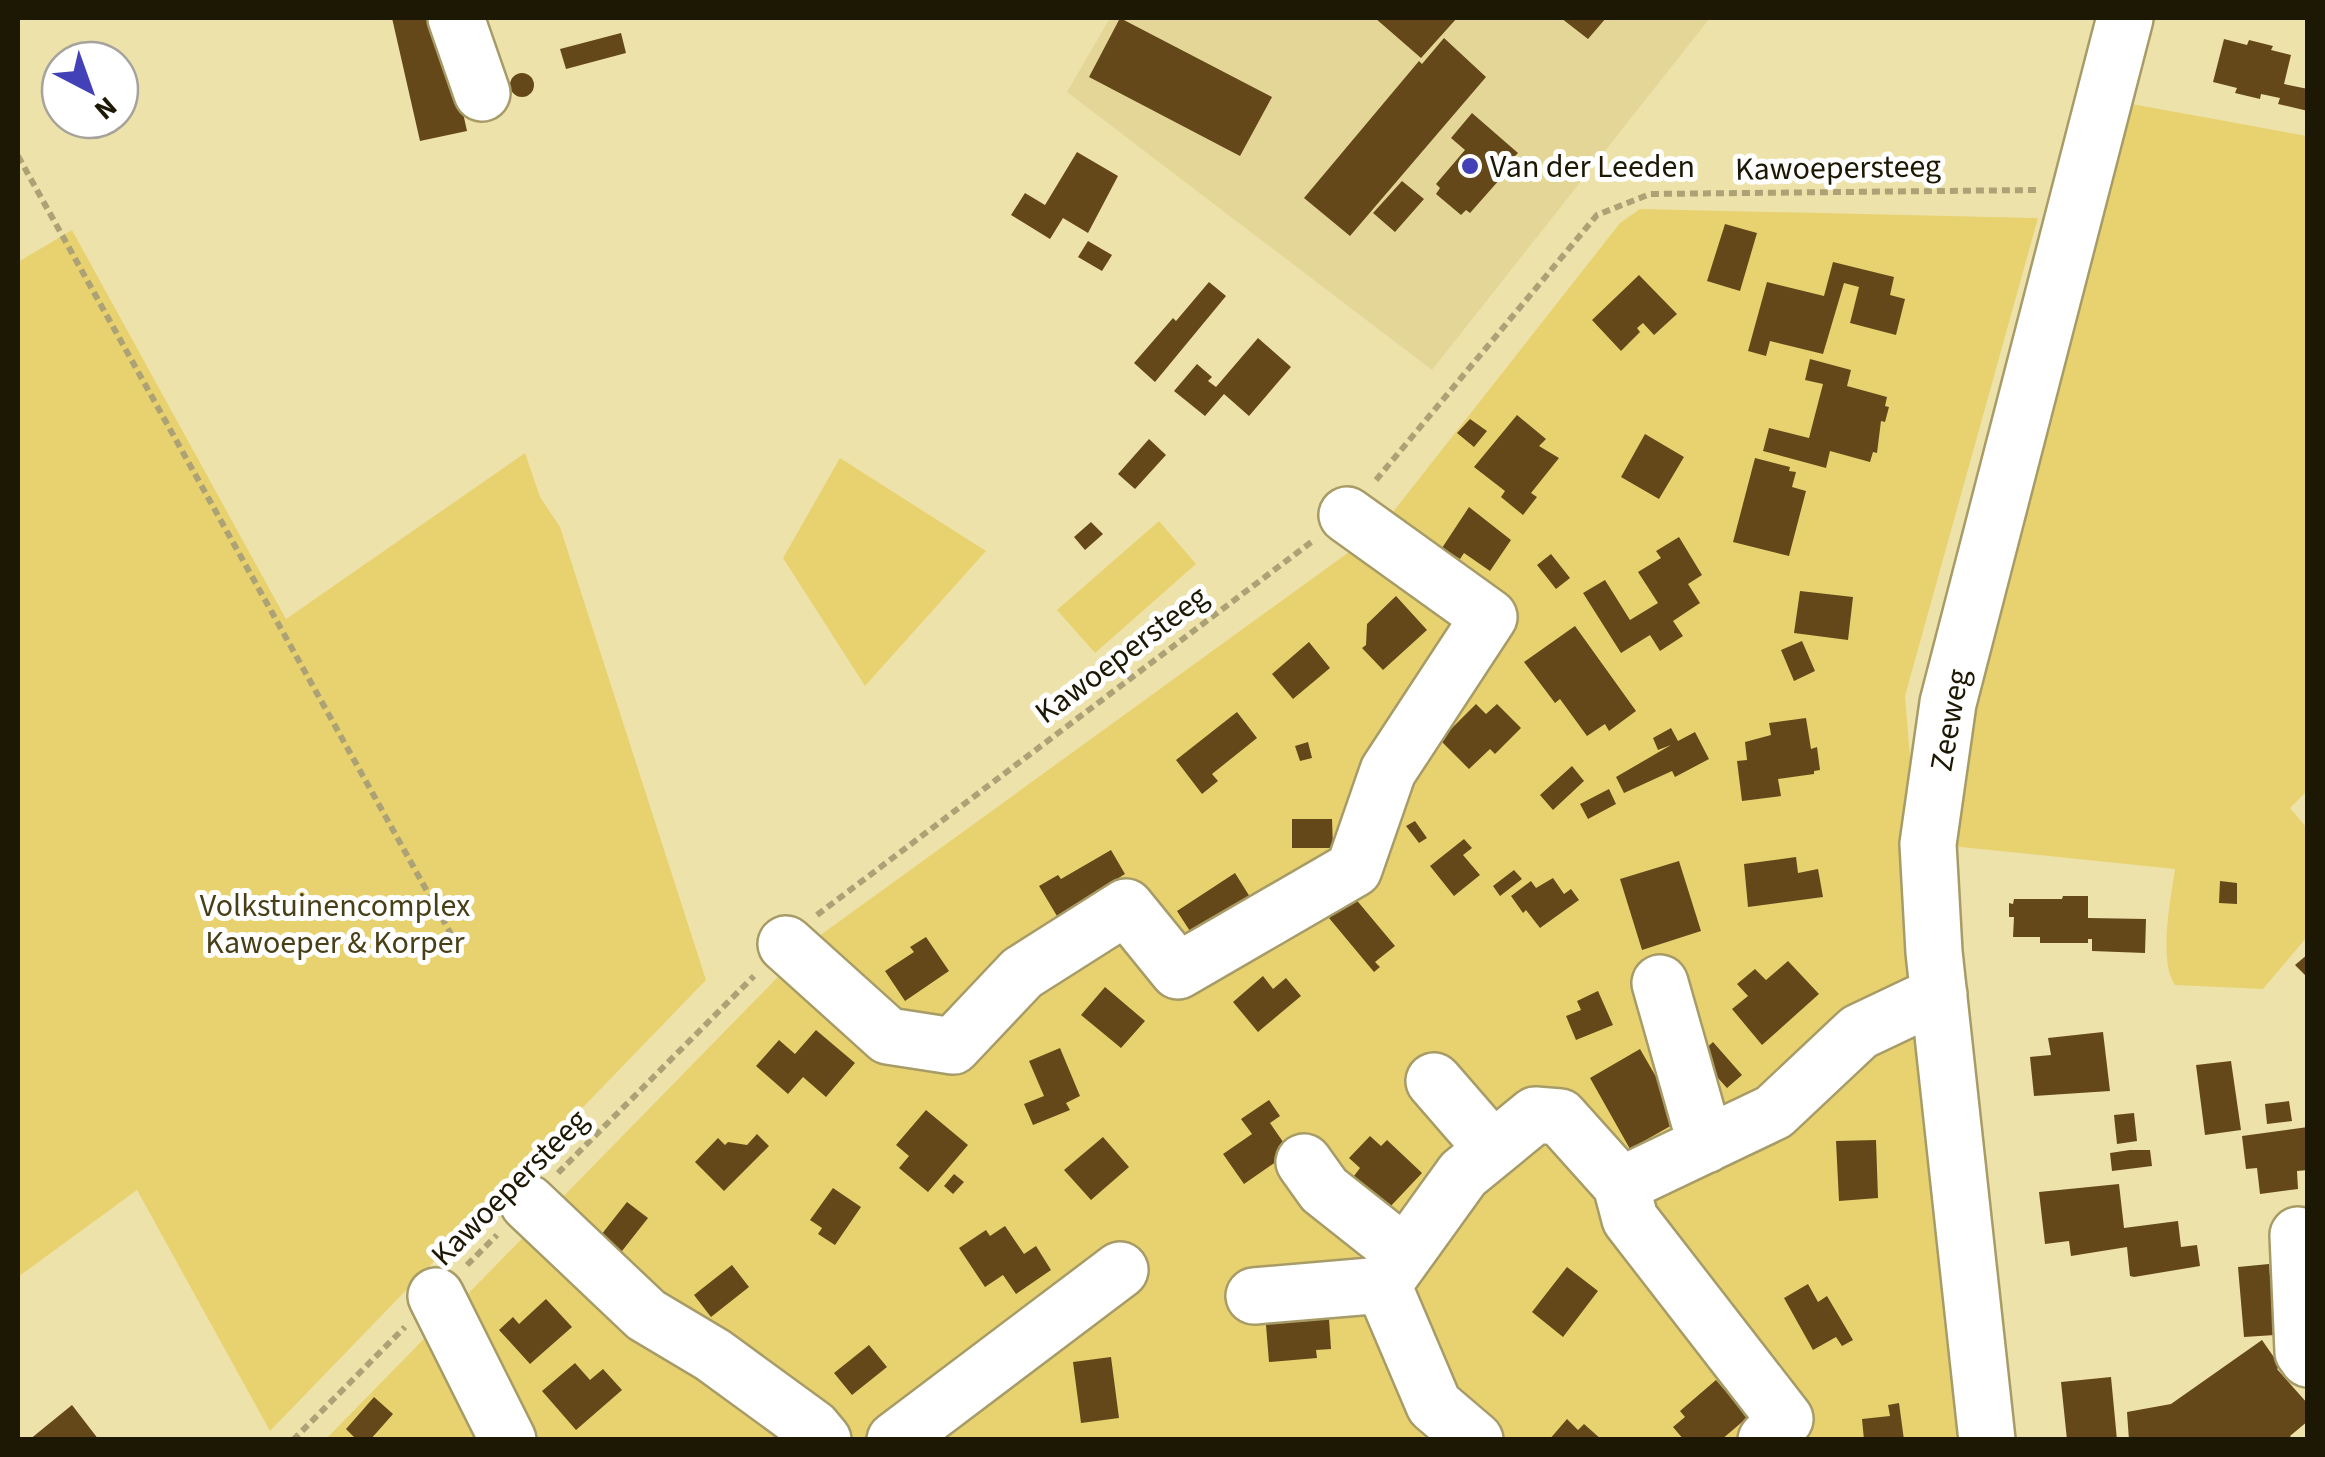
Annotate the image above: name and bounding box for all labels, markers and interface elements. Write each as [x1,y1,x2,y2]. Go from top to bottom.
north arrow [40,40,140,140]
text: N [86,87,126,129]
street label: Kawoepersteeg [1735,143,1941,193]
place label: Van der Leeden [1490,144,1695,190]
marker: Van der Leeden [1459,155,1481,177]
street label: Kawoepersteeg [1025,574,1218,735]
street label: Zeeweg [1918,665,1982,775]
park label: Volkstuinencomplex Kawoeper & Korper [200,883,470,966]
street label: Kawoepersteeg [421,1099,599,1277]

